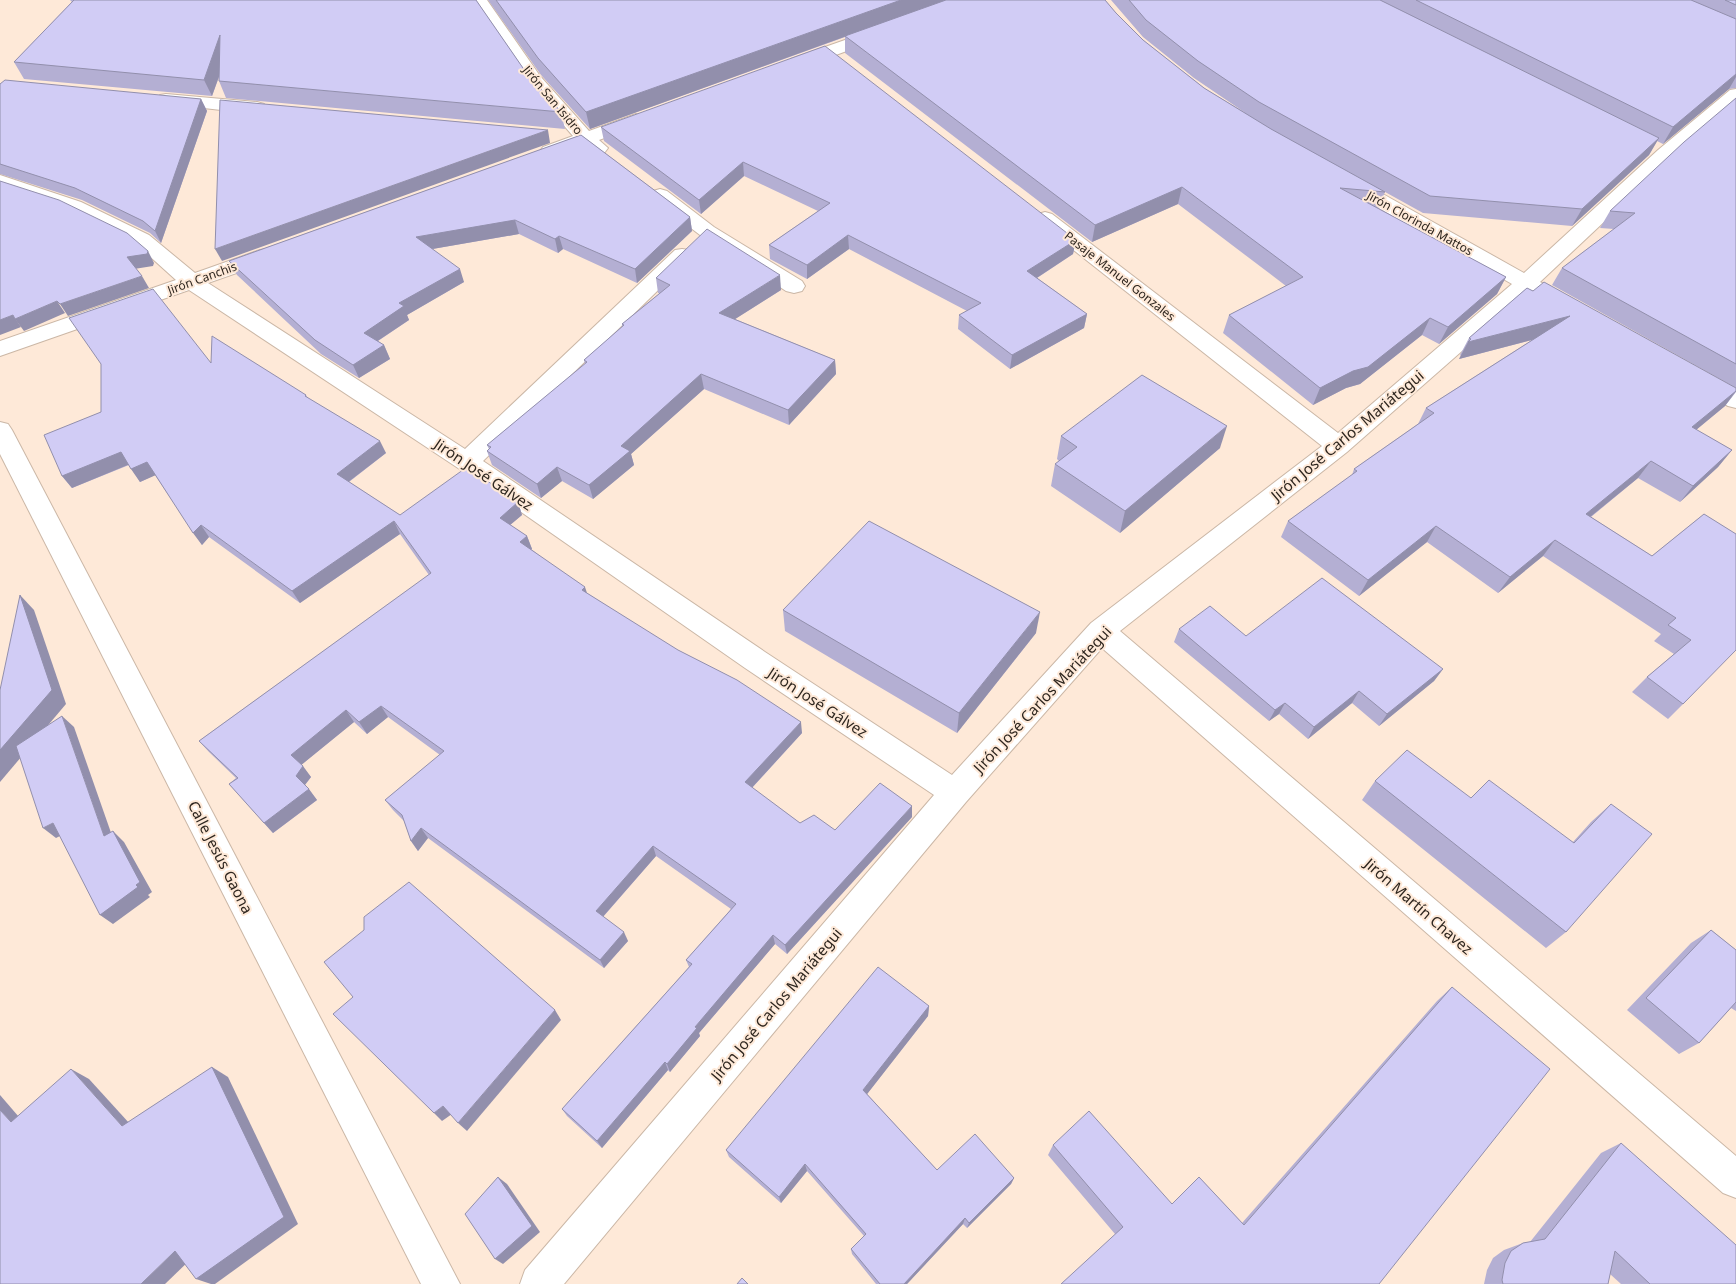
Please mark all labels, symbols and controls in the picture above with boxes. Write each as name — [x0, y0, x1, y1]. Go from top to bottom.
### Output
street label: Jirón San Isidro — [519, 61, 587, 138]
street label: Jirón Clorinda Mattos — [1363, 186, 1476, 259]
street label: Pasaje Manuel Gonzales — [1061, 227, 1179, 325]
street label: Jirón Canchis — [164, 258, 239, 299]
street label: Jirón José Carlos Mariátegui — [1265, 365, 1428, 506]
street label: Jirón José Gálvez — [429, 432, 537, 514]
street label: Jirón José Carlos Mariátegui — [967, 621, 1115, 778]
street label: Jirón José Gálvez — [763, 661, 872, 742]
street label: Calle Jesús Gaona — [184, 797, 258, 917]
street label: Jirón Martín Chavez — [1359, 852, 1477, 958]
street label: Jirón José Carlos Mariátegui — [705, 923, 846, 1086]

